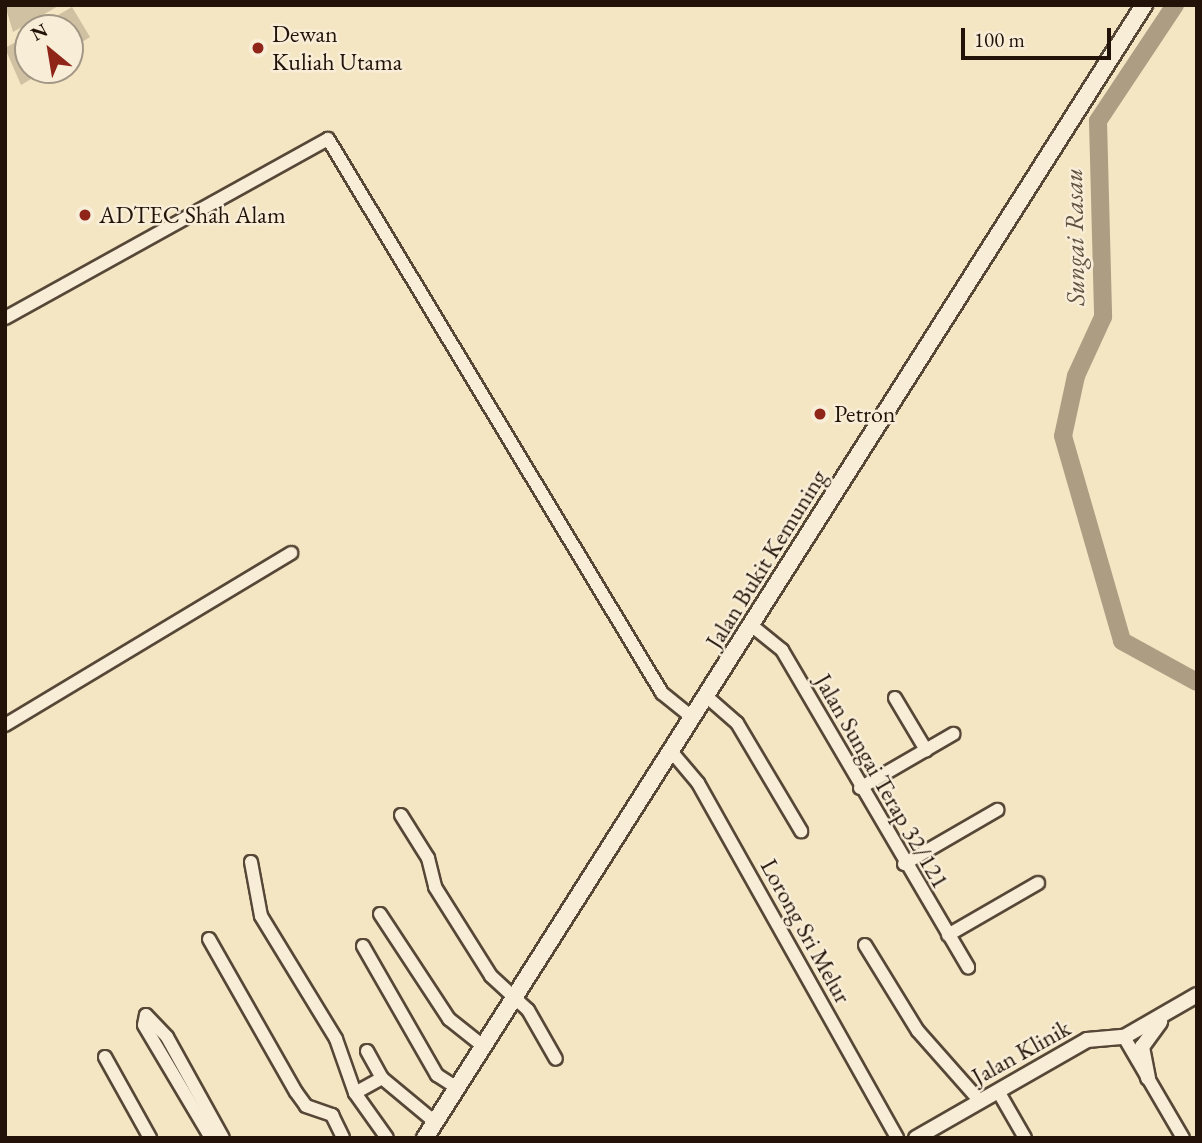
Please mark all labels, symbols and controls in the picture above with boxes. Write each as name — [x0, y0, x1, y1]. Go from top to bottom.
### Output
north arrow — [14, 14, 84, 84]
scale bar — [964, 14, 1114, 58]
text: N — [26, 17, 52, 47]
place label: Dewan Kuliah Utama — [272, 20, 402, 76]
text: 100 m — [974, 26, 1025, 53]
marker: Dewan Kuliah Utama — [250, 40, 266, 56]
water label: Sungai Rasau — [1058, 168, 1092, 306]
place label: ADTEC Shah Alam — [99, 201, 286, 229]
marker: ADTEC Shah Alam — [77, 207, 93, 223]
place label: Petron — [834, 400, 896, 428]
marker: Petron — [812, 406, 828, 422]
street label: Jalan Bukit Kemuning — [699, 464, 833, 654]
street label: Jalan Sungai Terap 32/121 — [809, 669, 955, 893]
street label: Lorong Sri Melur — [755, 854, 857, 1008]
street label: Jalan Klinik — [967, 1013, 1075, 1091]

